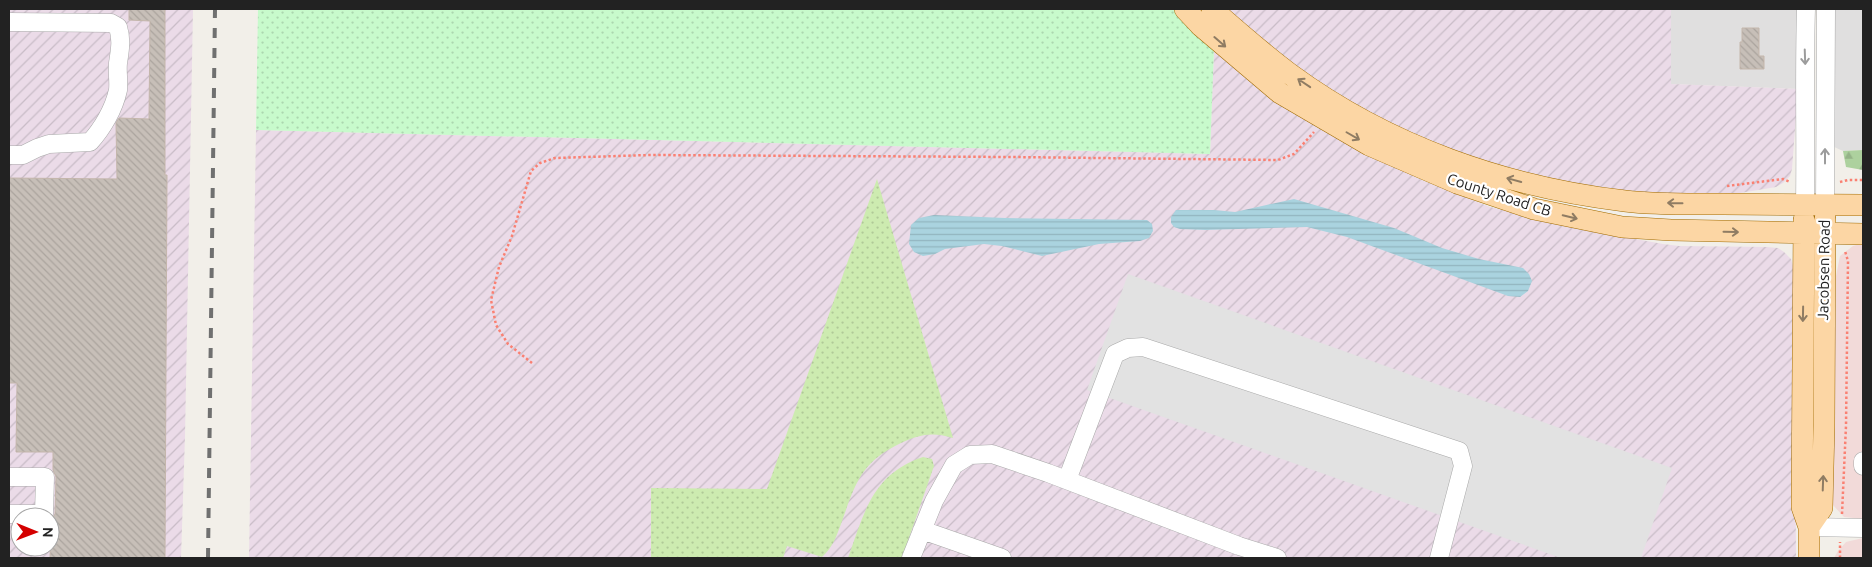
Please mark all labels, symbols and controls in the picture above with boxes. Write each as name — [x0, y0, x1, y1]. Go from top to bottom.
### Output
one-way arrow — [1214, 37, 1227, 48]
one-way arrow — [1800, 49, 1810, 65]
one-way arrow — [1297, 78, 1311, 88]
one-way arrow — [1345, 131, 1359, 141]
one-way arrow — [1820, 148, 1830, 164]
street label: County Road CB — [1445, 170, 1553, 219]
one-way arrow — [1507, 174, 1523, 184]
one-way arrow — [1667, 199, 1683, 208]
one-way arrow — [1561, 213, 1577, 222]
street label: Jacobsen Road — [1814, 219, 1833, 321]
one-way arrow — [1722, 227, 1739, 237]
one-way arrow — [1798, 306, 1808, 322]
one-way arrow — [1818, 475, 1828, 491]
north arrow — [10, 507, 60, 557]
text: N — [40, 527, 56, 538]

